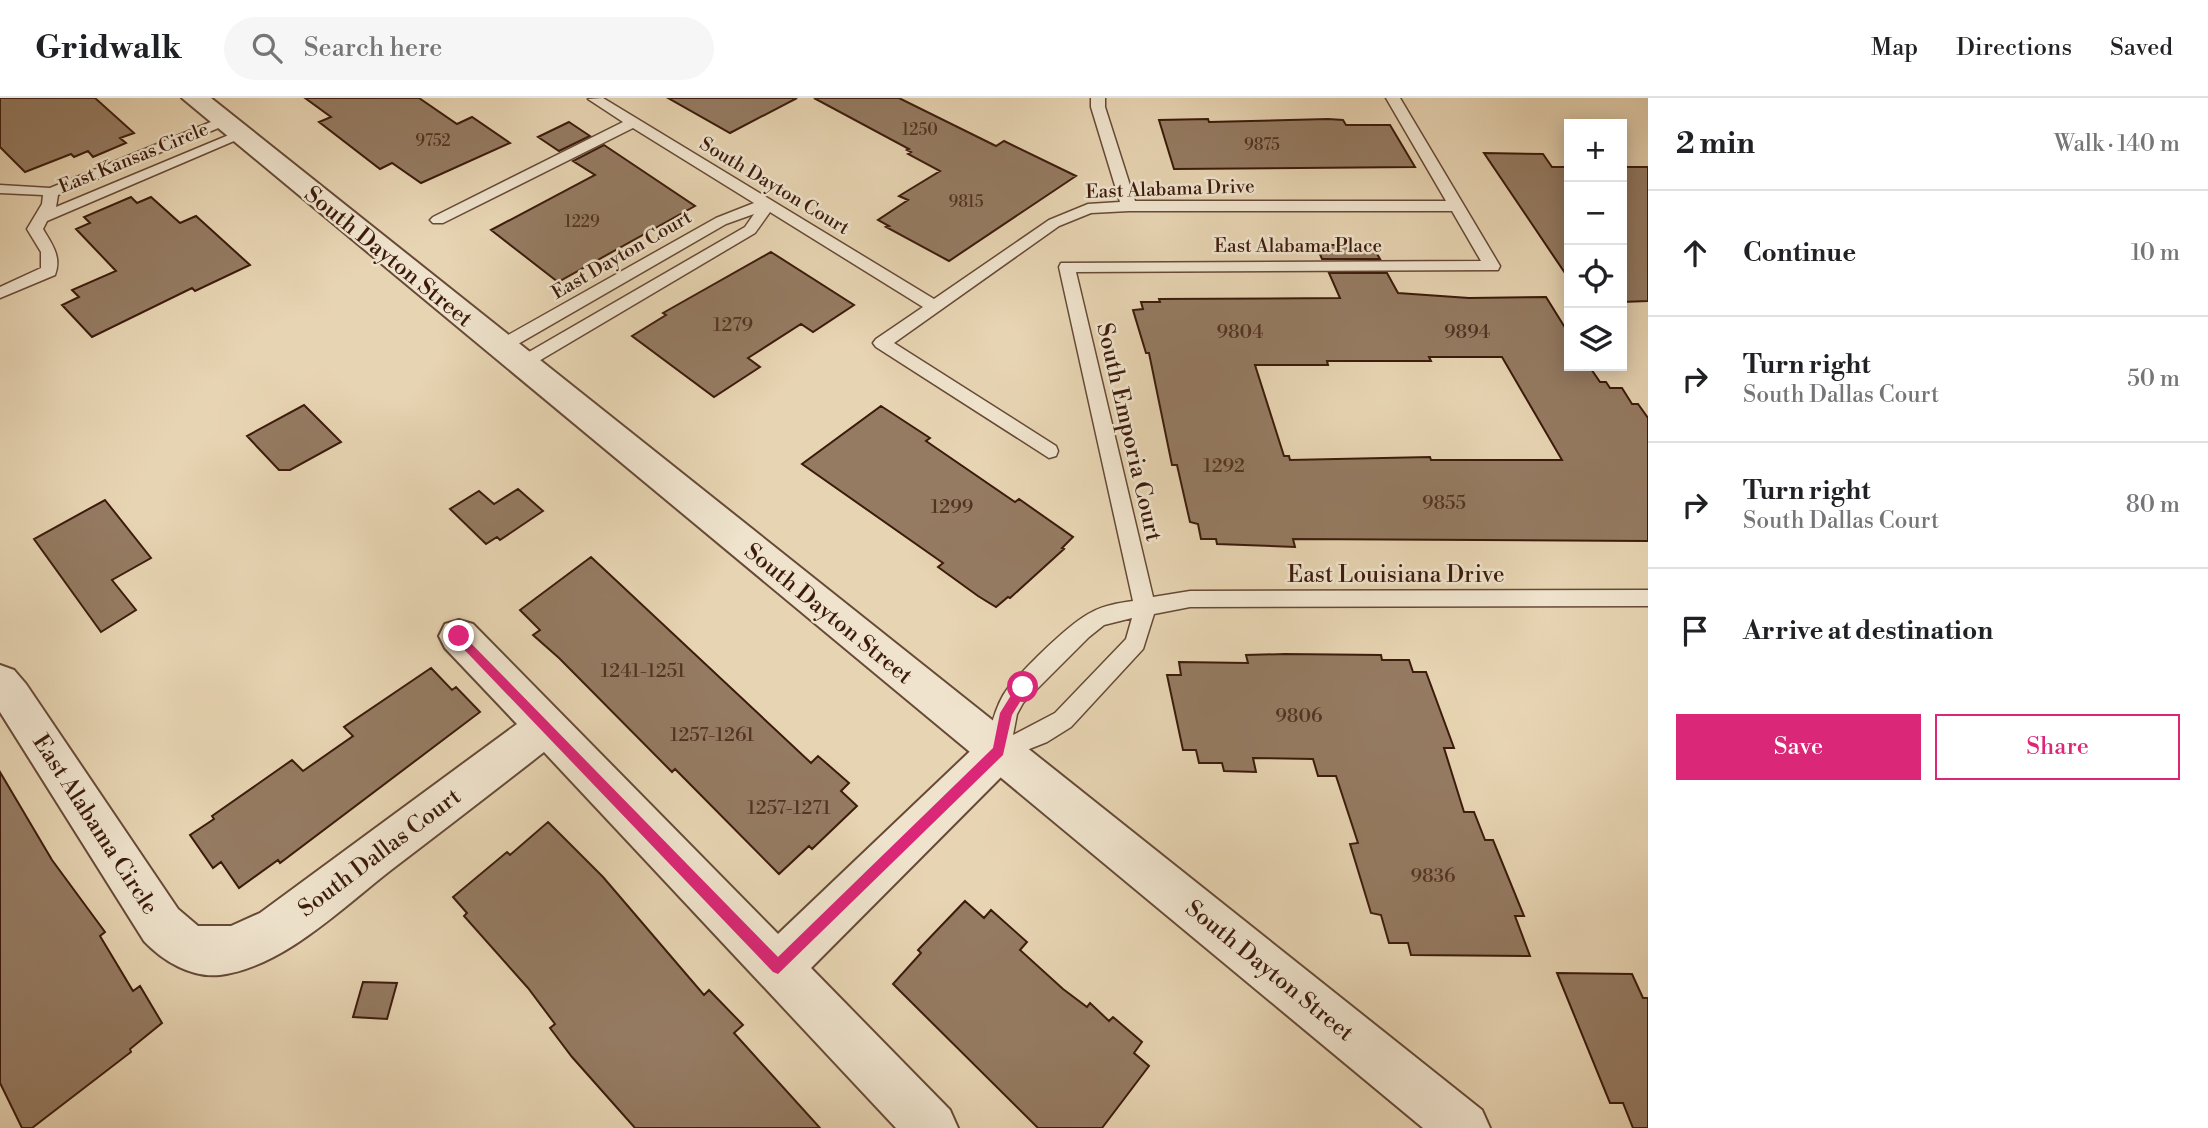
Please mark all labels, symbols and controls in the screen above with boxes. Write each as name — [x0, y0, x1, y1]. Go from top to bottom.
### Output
search box — [224, 17, 714, 80]
text: Gridwalk — [35, 28, 182, 69]
icon: search — [248, 29, 286, 67]
text: Search here — [304, 32, 442, 64]
text: Map — [1871, 33, 1918, 63]
text: Directions — [1956, 33, 2072, 63]
text: Saved — [2110, 33, 2173, 63]
street label: East Kansas Circle — [55, 117, 212, 199]
map controls — [1564, 119, 1627, 371]
button: + — [1564, 119, 1627, 182]
house number: 1250 — [902, 120, 938, 140]
text: 2 min — [1676, 125, 1755, 163]
text: Walk · 140 m — [2054, 130, 2180, 158]
house number: 9752 — [415, 131, 451, 151]
street label: South Dayton Court — [695, 132, 854, 240]
house number: 9875 — [1244, 135, 1280, 155]
street label: East Alabama Drive — [1085, 174, 1255, 204]
street label: South Dayton Street — [299, 180, 478, 333]
button: − — [1564, 182, 1627, 245]
house number: 9815 — [949, 192, 984, 212]
street label: East Dayton Court — [547, 205, 696, 305]
house number: 1229 — [564, 212, 600, 232]
street label: East Alabama Place — [1214, 234, 1382, 258]
icon: ahead — [1676, 234, 1714, 272]
text: Continue — [1743, 237, 1856, 269]
text: 10 m — [2131, 239, 2180, 267]
button: locate — [1564, 245, 1627, 308]
button: layers — [1564, 308, 1627, 371]
house number: 1279 — [713, 313, 753, 337]
street label: South Emporia Court — [1090, 320, 1168, 544]
house number: 9804 — [1216, 320, 1264, 344]
house number: 9894 — [1444, 320, 1490, 344]
text: Turn right — [1743, 349, 1871, 381]
icon: right — [1676, 360, 1714, 398]
text: 50 m — [2127, 365, 2180, 393]
text: South Dallas Court — [1743, 381, 1939, 409]
house number: 1292 — [1203, 454, 1245, 478]
text: Turn right — [1743, 475, 1871, 507]
icon: right — [1676, 486, 1714, 524]
house number: 9855 — [1422, 491, 1466, 515]
text: 80 m — [2126, 491, 2180, 519]
house number: 1299 — [931, 495, 973, 519]
text: South Dallas Court — [1743, 507, 1939, 535]
street label: South Dayton Street — [739, 537, 918, 690]
street label: East Louisiana Drive — [1287, 561, 1505, 589]
icon: arrive — [1676, 612, 1714, 650]
text: Arrive at destination — [1743, 615, 1993, 647]
route end — [443, 620, 474, 651]
house number: 1241-1251 — [601, 659, 685, 683]
route start — [1007, 671, 1038, 702]
house number: 9806 — [1275, 704, 1323, 728]
button: Save — [1676, 714, 1921, 780]
button: Share — [1935, 714, 2180, 780]
house number: 1257-1261 — [670, 723, 754, 747]
street label: East Alabama Circle — [26, 729, 164, 920]
street label: South Dallas Court — [293, 783, 466, 923]
house number: 1257-1271 — [747, 796, 831, 820]
house number: 9836 — [1410, 864, 1456, 888]
street label: South Dayton Street — [1180, 894, 1359, 1047]

